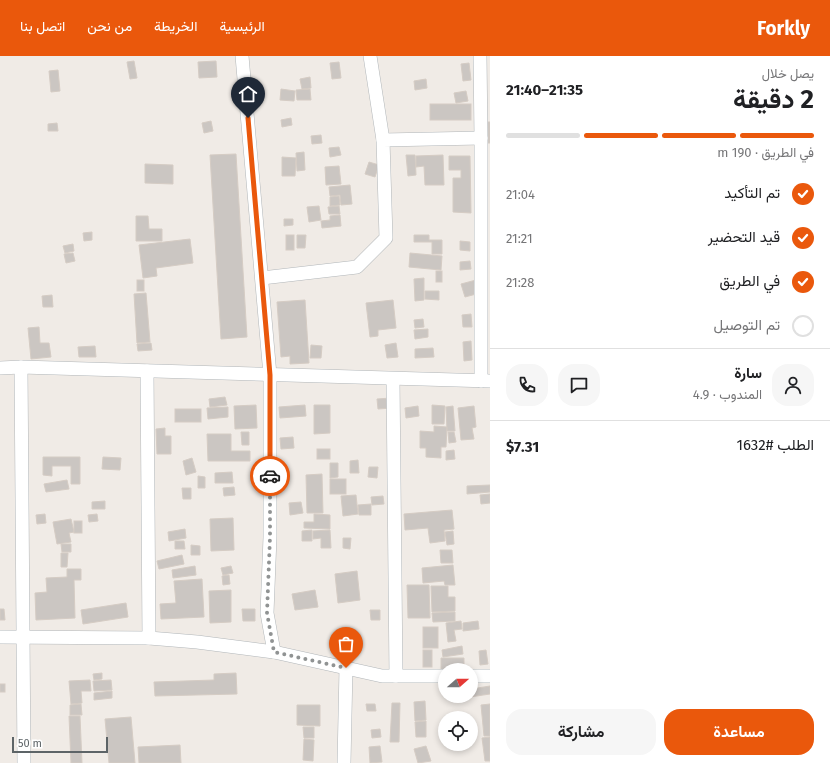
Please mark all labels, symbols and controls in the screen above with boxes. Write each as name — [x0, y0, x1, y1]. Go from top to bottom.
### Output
text: Forkly — [757, 17, 810, 40]
text: اتصل بنا — [20, 18, 65, 35]
text: من نحن — [87, 18, 132, 35]
text: الخريطة — [154, 18, 197, 35]
text: الرئيسية — [219, 18, 265, 35]
text: يصل خلال — [762, 66, 814, 81]
pin — [231, 77, 265, 118]
text: 21:35–21:40 — [506, 81, 583, 99]
icon: home — [237, 83, 259, 105]
text: 2 دقيقة — [733, 84, 814, 115]
text: في الطريق · 190 m — [717, 145, 814, 160]
icon: check — [792, 183, 814, 205]
text: تم التأكيد — [724, 184, 780, 202]
text: 21:04 — [506, 187, 535, 202]
icon: check — [792, 227, 814, 249]
text: قيد التحضير — [708, 228, 780, 246]
text: 21:21 — [506, 231, 533, 246]
icon: check — [792, 271, 814, 293]
text: في الطريق — [719, 272, 780, 290]
text: 21:28 — [506, 275, 534, 290]
text: تم التوصيل — [714, 316, 780, 334]
button: phone — [506, 364, 548, 406]
button: chat — [558, 364, 600, 406]
text: سارة — [734, 364, 762, 382]
button: person — [772, 364, 814, 406]
text: المندوب · 4.9 — [693, 387, 762, 402]
text: الطلب #1632 — [737, 436, 814, 454]
text: $7.31 — [506, 438, 539, 456]
courier — [250, 456, 290, 496]
icon: car — [259, 465, 281, 487]
pin — [329, 627, 363, 668]
icon: bag — [335, 633, 357, 655]
north arrow — [438, 663, 478, 703]
map controls — [438, 663, 478, 751]
button: مشاركة — [506, 709, 656, 755]
button: مساعدة — [664, 709, 814, 755]
button: locate — [438, 711, 478, 751]
scale bar — [12, 735, 108, 754]
text: 50 m — [18, 737, 42, 750]

